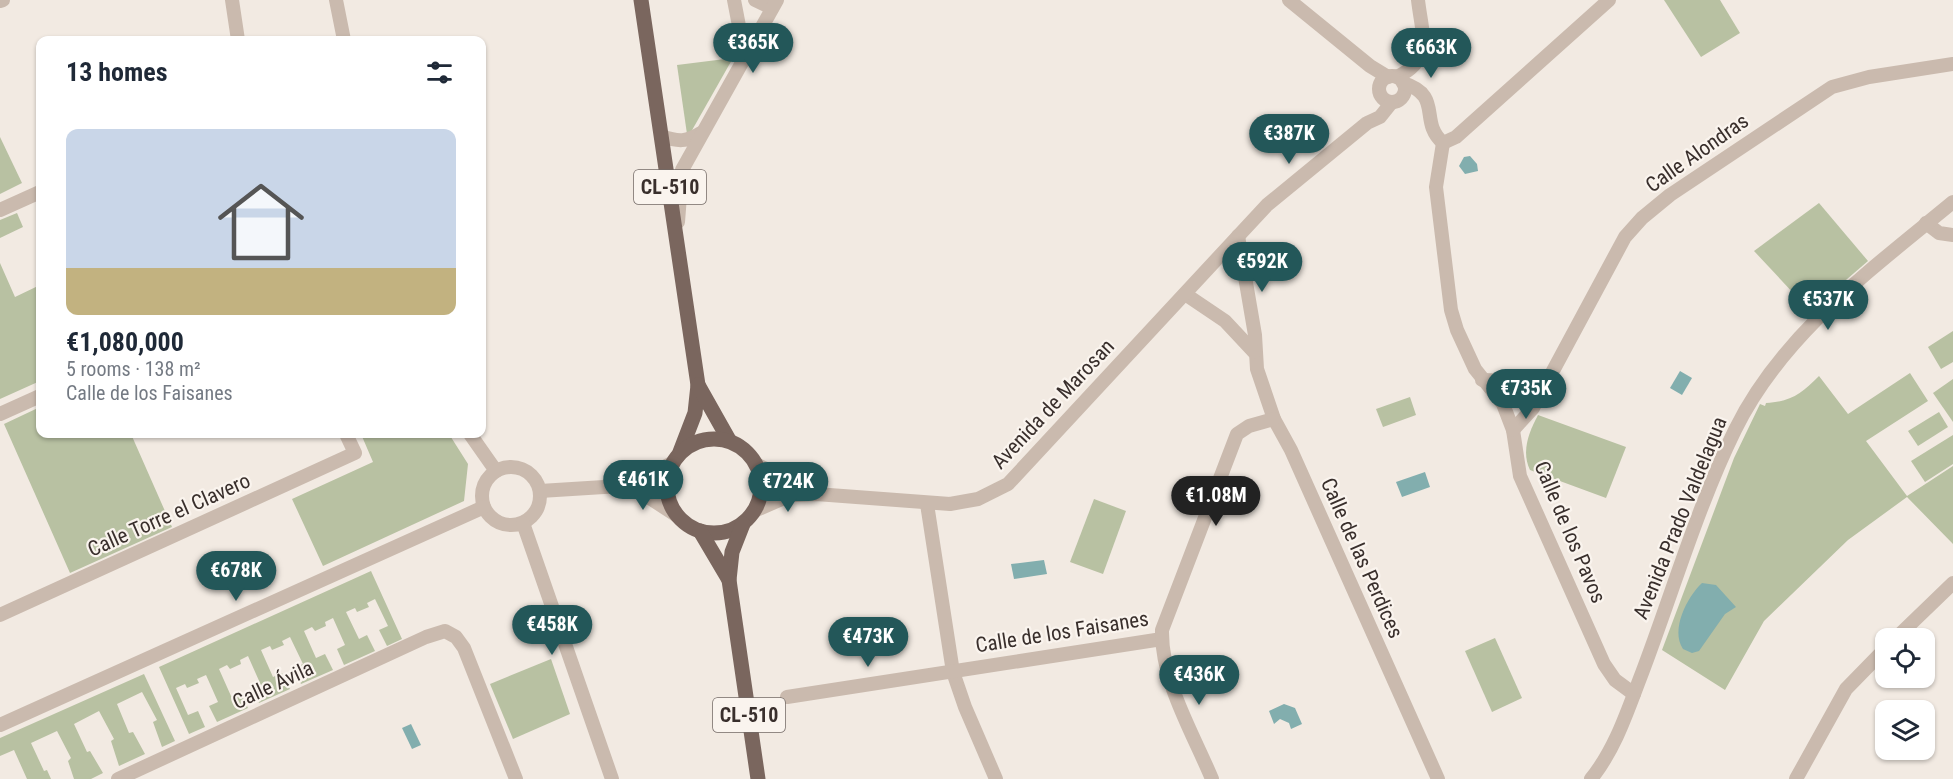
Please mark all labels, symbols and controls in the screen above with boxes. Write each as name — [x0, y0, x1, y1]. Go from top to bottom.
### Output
pin: €365K — [711, 23, 795, 74]
pin: €663K — [1389, 28, 1473, 79]
text: €365K — [727, 30, 779, 54]
text: €663K — [1405, 35, 1457, 59]
icon: filters — [423, 56, 456, 89]
text: 13 homes — [66, 57, 168, 87]
street label: Calle Alondras — [1641, 109, 1753, 197]
pin: €387K — [1247, 114, 1331, 165]
text: €387K — [1263, 121, 1315, 145]
icon: home — [207, 168, 315, 276]
road number: CL-510 — [634, 170, 706, 204]
pin: €592K — [1220, 242, 1304, 293]
text: €592K — [1236, 249, 1288, 273]
pin: €537K — [1786, 280, 1870, 331]
text: €537K — [1802, 287, 1854, 311]
text: €1,080,000 — [66, 327, 184, 357]
street label: Avenida de Marosan — [987, 334, 1119, 474]
text: 5 rooms · 138 m² — [66, 357, 201, 381]
pin: €735K — [1484, 369, 1568, 420]
text: €735K — [1500, 376, 1552, 400]
text: Calle de los Faisanes — [66, 381, 233, 405]
street label: Avenida Prado Valdelagua — [1628, 413, 1732, 623]
street label: Calle de los Pavos — [1529, 458, 1611, 606]
pin: €461K — [601, 460, 685, 511]
pin: €724K — [746, 462, 830, 513]
text: €461K — [617, 467, 669, 491]
street label: Calle Torre el Clavero — [84, 468, 254, 562]
text: €724K — [762, 469, 814, 493]
street label: Calle de las Perdices — [1316, 474, 1408, 642]
pin: €1.08M — [1167, 476, 1265, 527]
text: €1.08M — [1185, 483, 1247, 507]
pin: €678K — [194, 551, 278, 602]
text: €678K — [210, 558, 262, 582]
pin: €458K — [510, 605, 594, 656]
street label: Calle de los Faisanes — [974, 606, 1150, 658]
text: €458K — [526, 612, 578, 636]
pin: €473K — [826, 617, 910, 668]
text: €473K — [842, 624, 894, 648]
map controls — [1875, 628, 1935, 760]
button: locate — [1875, 628, 1935, 688]
pin: €436K — [1157, 655, 1241, 706]
street label: Calle Ávila — [229, 656, 317, 714]
text: €436K — [1173, 662, 1225, 686]
road number: CL-510 — [713, 698, 785, 732]
button: layers — [1875, 700, 1935, 760]

